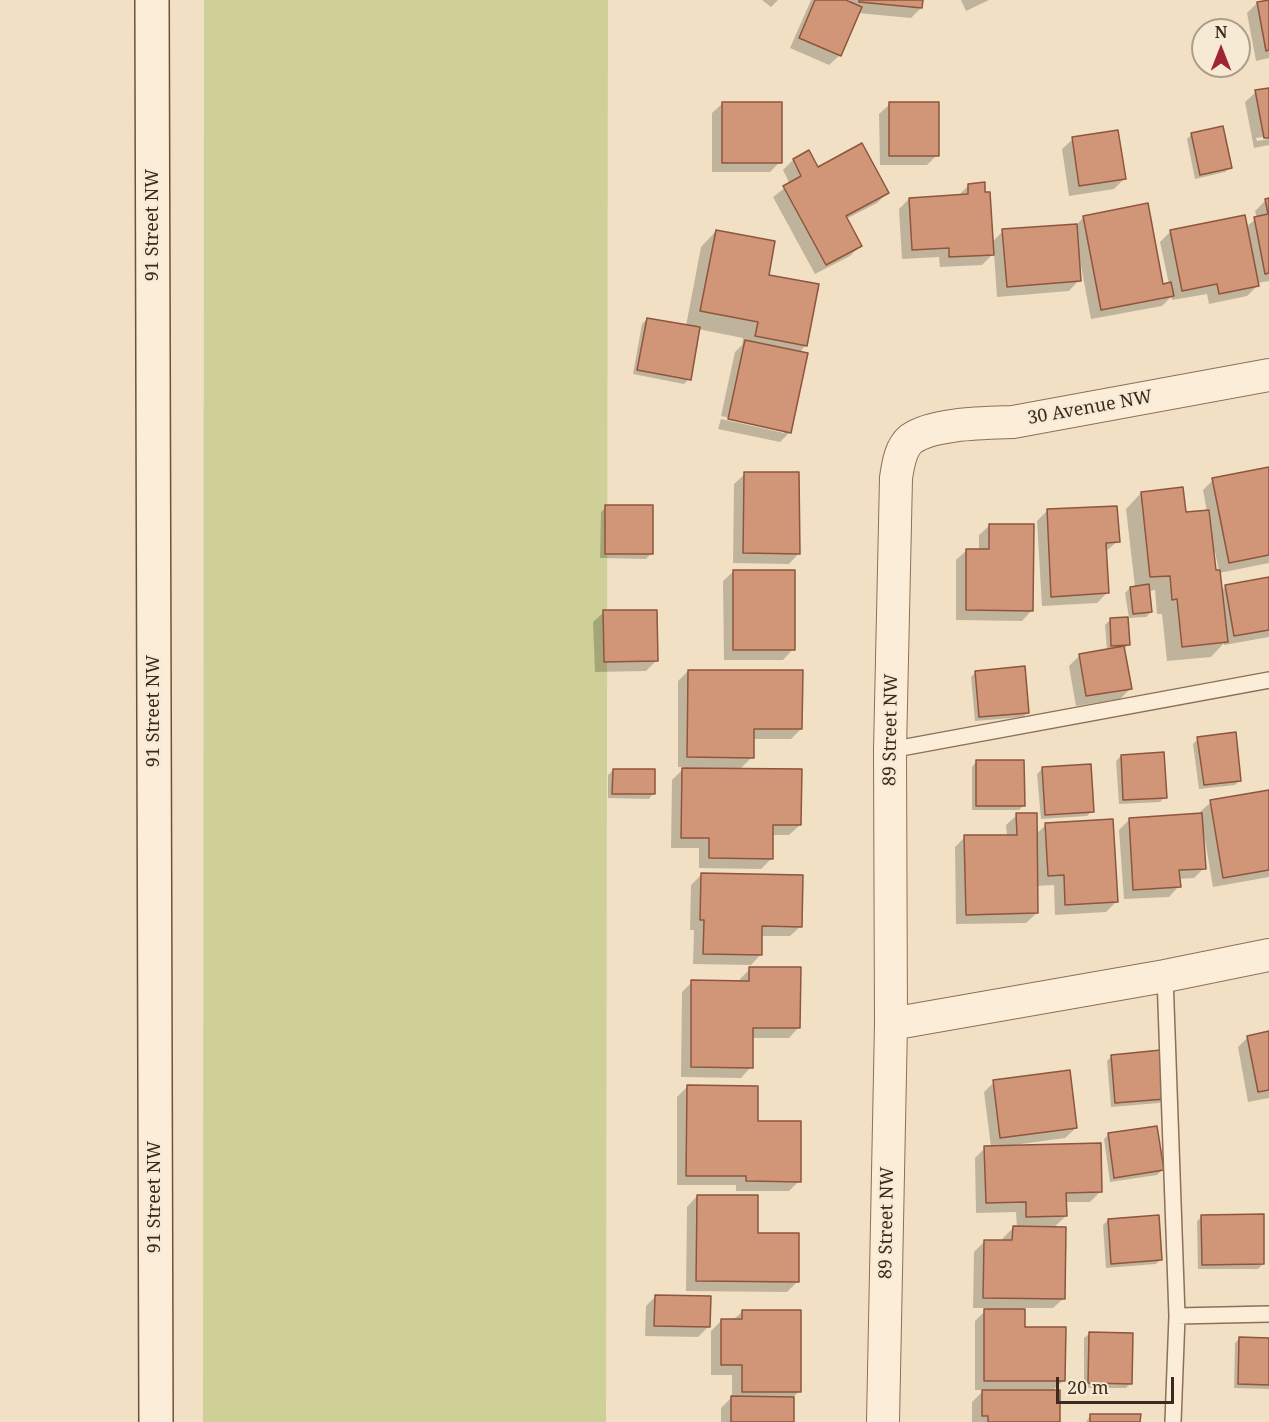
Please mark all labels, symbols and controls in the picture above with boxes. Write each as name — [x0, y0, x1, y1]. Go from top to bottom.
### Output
north arrow — [1191, 18, 1251, 78]
text: N — [1215, 21, 1227, 43]
street label: 91 Street NW — [142, 169, 164, 281]
street label: 30 Avenue NW — [1026, 386, 1154, 430]
street label: 91 Street NW — [143, 655, 165, 767]
street label: 89 Street NW — [879, 674, 903, 786]
street label: 91 Street NW — [144, 1141, 166, 1253]
street label: 89 Street NW — [875, 1167, 899, 1279]
scale bar — [1059, 1365, 1178, 1403]
text: 20 m — [1067, 1375, 1109, 1399]

